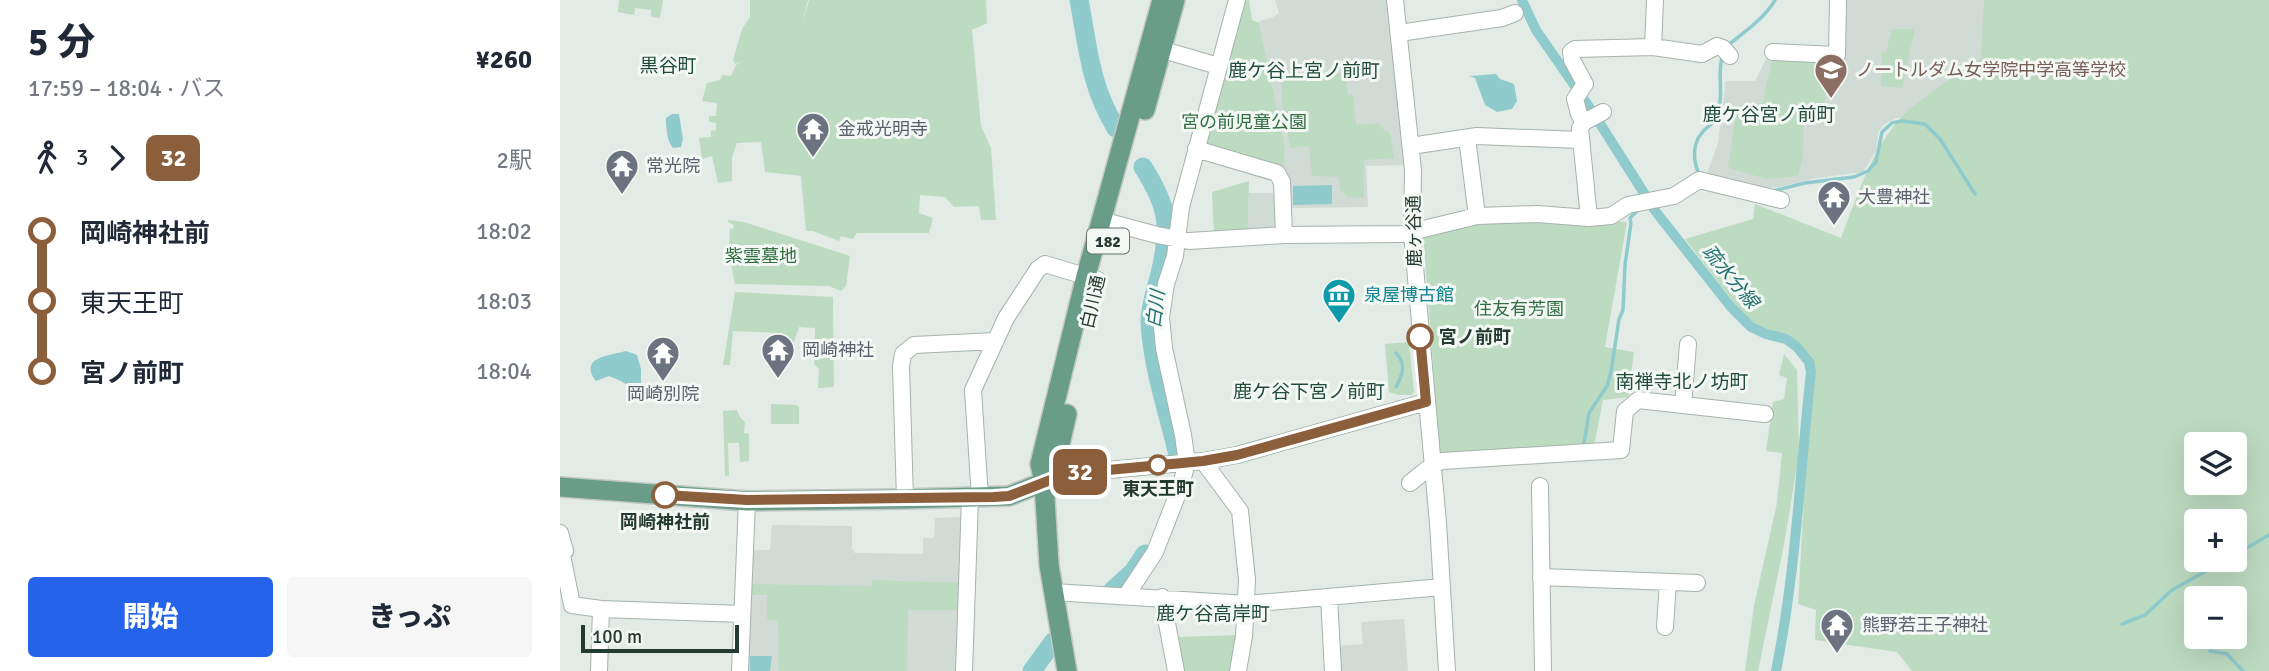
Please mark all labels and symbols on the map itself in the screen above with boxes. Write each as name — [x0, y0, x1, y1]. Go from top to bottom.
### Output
school or university icon: ノートルダム女学院中学高等学校 — [1812, 51, 1850, 100]
district label: 黒谷町 — [639, 54, 697, 78]
district label: 鹿ケ谷上宮ノ前町 — [1228, 59, 1380, 83]
place label: ノートルダム女学院中学高等学校 — [1856, 59, 2126, 81]
district label: 鹿ケ谷宮ノ前町 — [1702, 103, 1836, 127]
temple icon: 金戒光明寺 — [794, 110, 832, 159]
park label: 宮の前児童公園 — [1181, 111, 1307, 133]
place label: 金戒光明寺 — [838, 118, 928, 140]
temple icon: 常光院 — [603, 147, 641, 196]
place label: 常光院 — [646, 155, 700, 177]
temple icon: 大豊神社 — [1815, 178, 1853, 227]
place label: 大豊神社 — [1858, 186, 1930, 208]
street label: 鹿ヶ谷通 — [1402, 195, 1426, 267]
road number: 182 — [1087, 229, 1129, 254]
water label: 疏水分線 — [1697, 240, 1765, 315]
park label: 紫雲墓地 — [725, 245, 797, 267]
street label: 白川通 — [1076, 273, 1110, 331]
museum icon: 泉屋博古館 — [1320, 276, 1358, 325]
place label: 泉屋博古館 — [1364, 284, 1454, 306]
water label: 白川 — [1142, 287, 1170, 329]
park label: 住友有芳園 — [1474, 298, 1564, 320]
marker: 宮ノ前町 — [1407, 324, 1433, 350]
place label: 宮ノ前町 — [1439, 326, 1511, 348]
temple icon: 岡崎神社 — [759, 331, 797, 380]
temple icon: 岡崎別院 — [644, 334, 682, 383]
place label: 岡崎神社 — [802, 339, 874, 361]
district label: 南禅寺北ノ坊町 — [1615, 370, 1749, 394]
district label: 鹿ケ谷下宮ノ前町 — [1233, 380, 1385, 404]
place label: 岡崎別院 — [627, 383, 699, 405]
line badge: 32 — [1049, 449, 1112, 495]
marker: 東天王町 — [1148, 455, 1168, 475]
place label: 東天王町 — [1122, 478, 1194, 500]
marker: 岡崎神社前 — [652, 482, 678, 508]
place label: 岡崎神社前 — [620, 511, 710, 533]
district label: 鹿ケ谷高岸町 — [1156, 602, 1270, 626]
temple icon: 熊野若王子神社 — [1818, 606, 1856, 655]
place label: 熊野若王子神社 — [1862, 614, 1988, 636]
scale bar — [581, 622, 738, 654]

